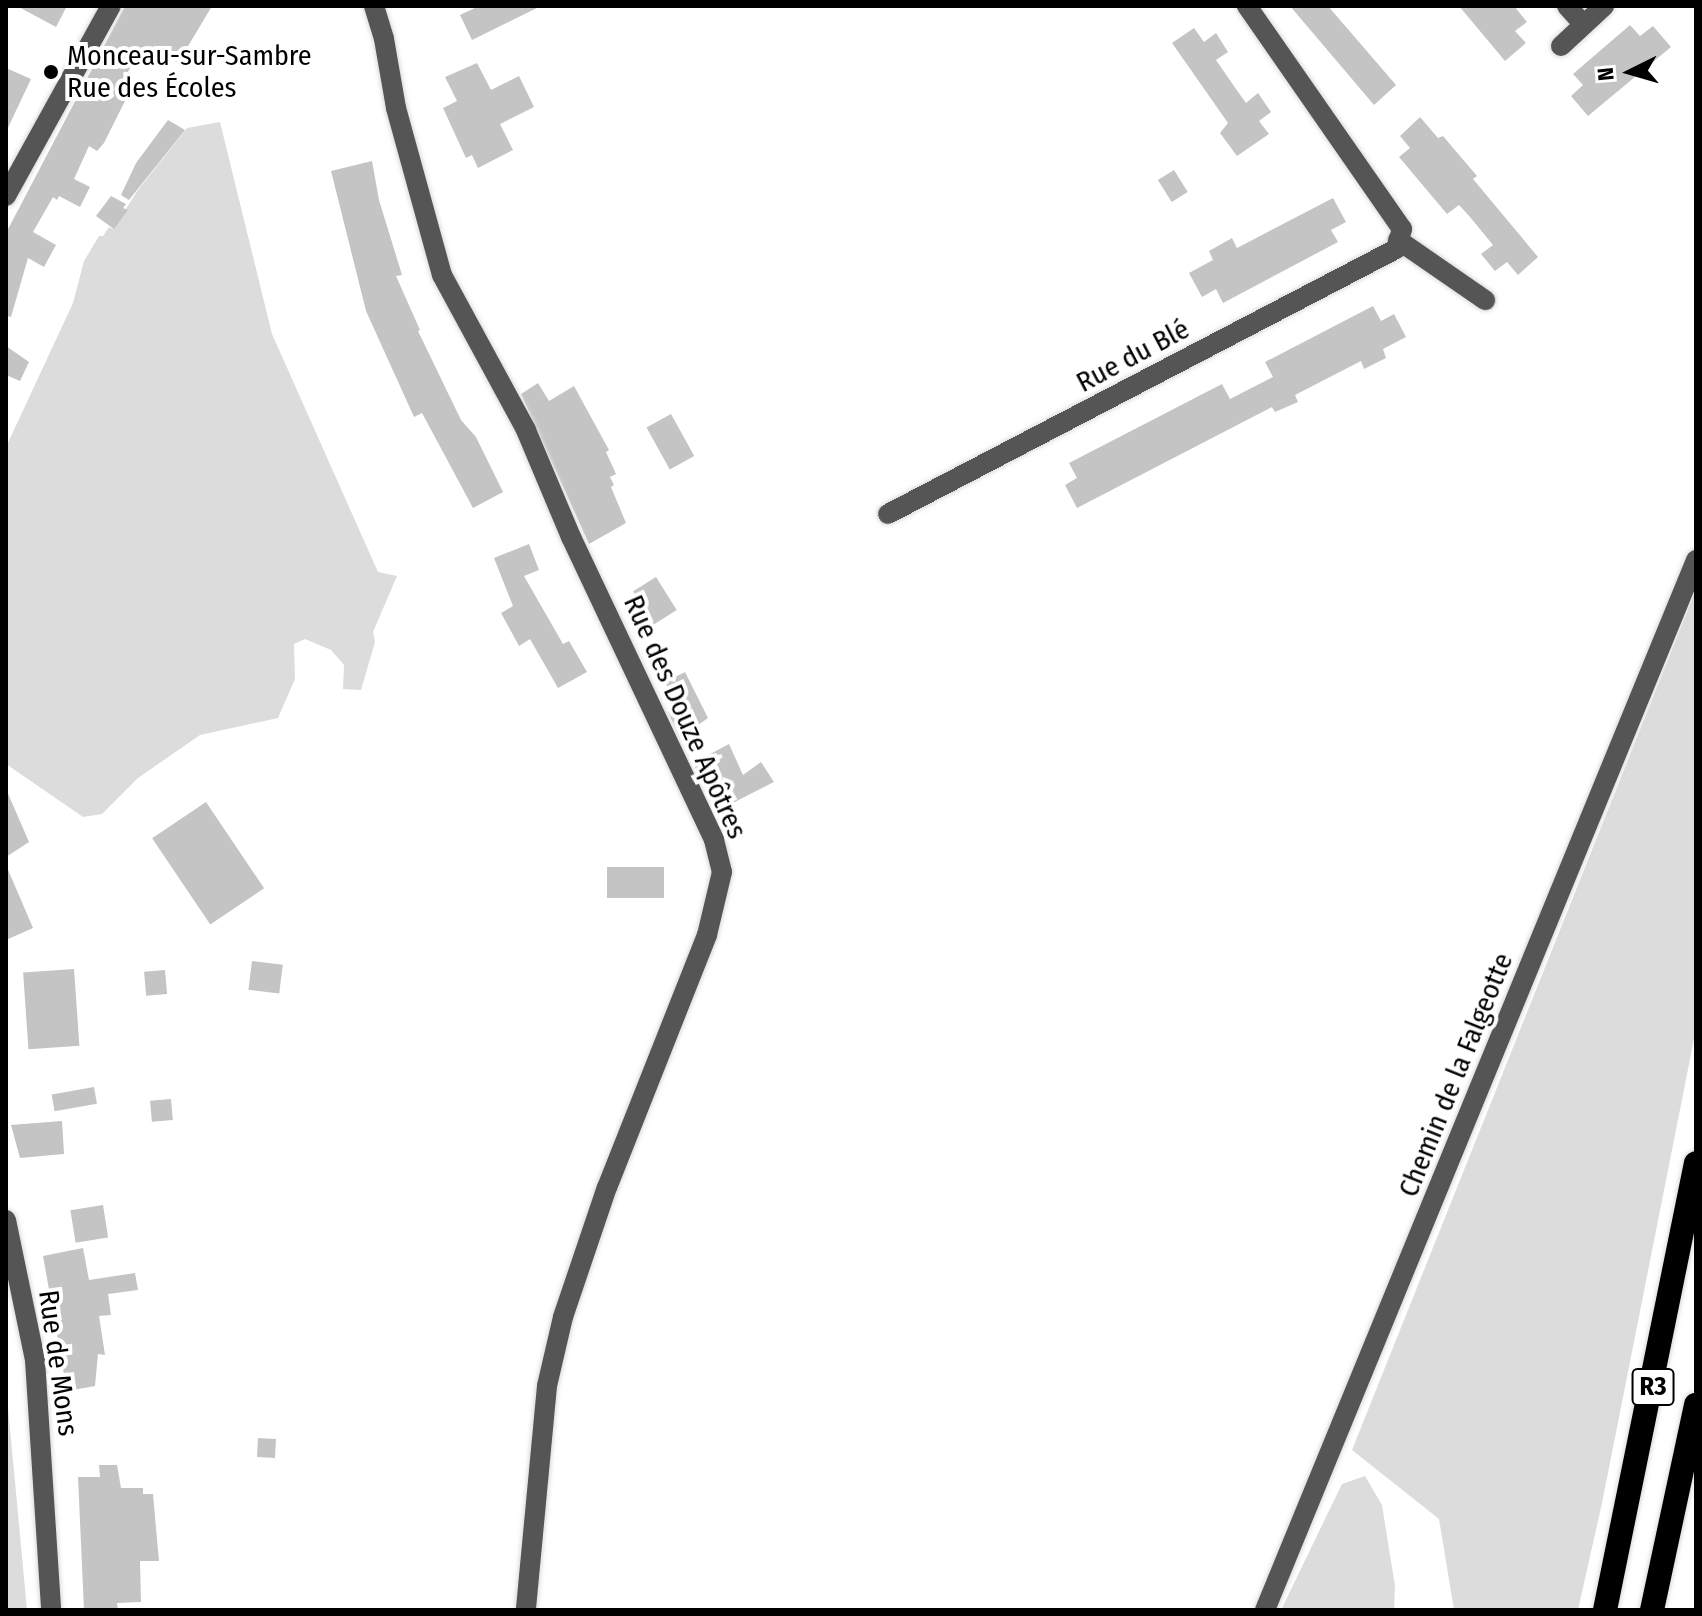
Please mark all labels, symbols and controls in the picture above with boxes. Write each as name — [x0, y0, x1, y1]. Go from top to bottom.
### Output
north arrow — [1590, 32, 1670, 112]
place label: Monceau-sur-Sambre Rue des Écoles — [67, 39, 312, 105]
marker: Monceau-sur-Sambre Rue des Écoles — [42, 63, 60, 81]
text: N — [1592, 66, 1620, 82]
street label: Rue du Blé — [1071, 312, 1195, 400]
street label: Rue des Douze Apôtres — [616, 590, 754, 844]
street label: Chemin de la Falgeotte — [1392, 948, 1520, 1202]
street label: Rue de Mons — [31, 1288, 85, 1438]
road number: R3 — [1631, 1365, 1675, 1409]

